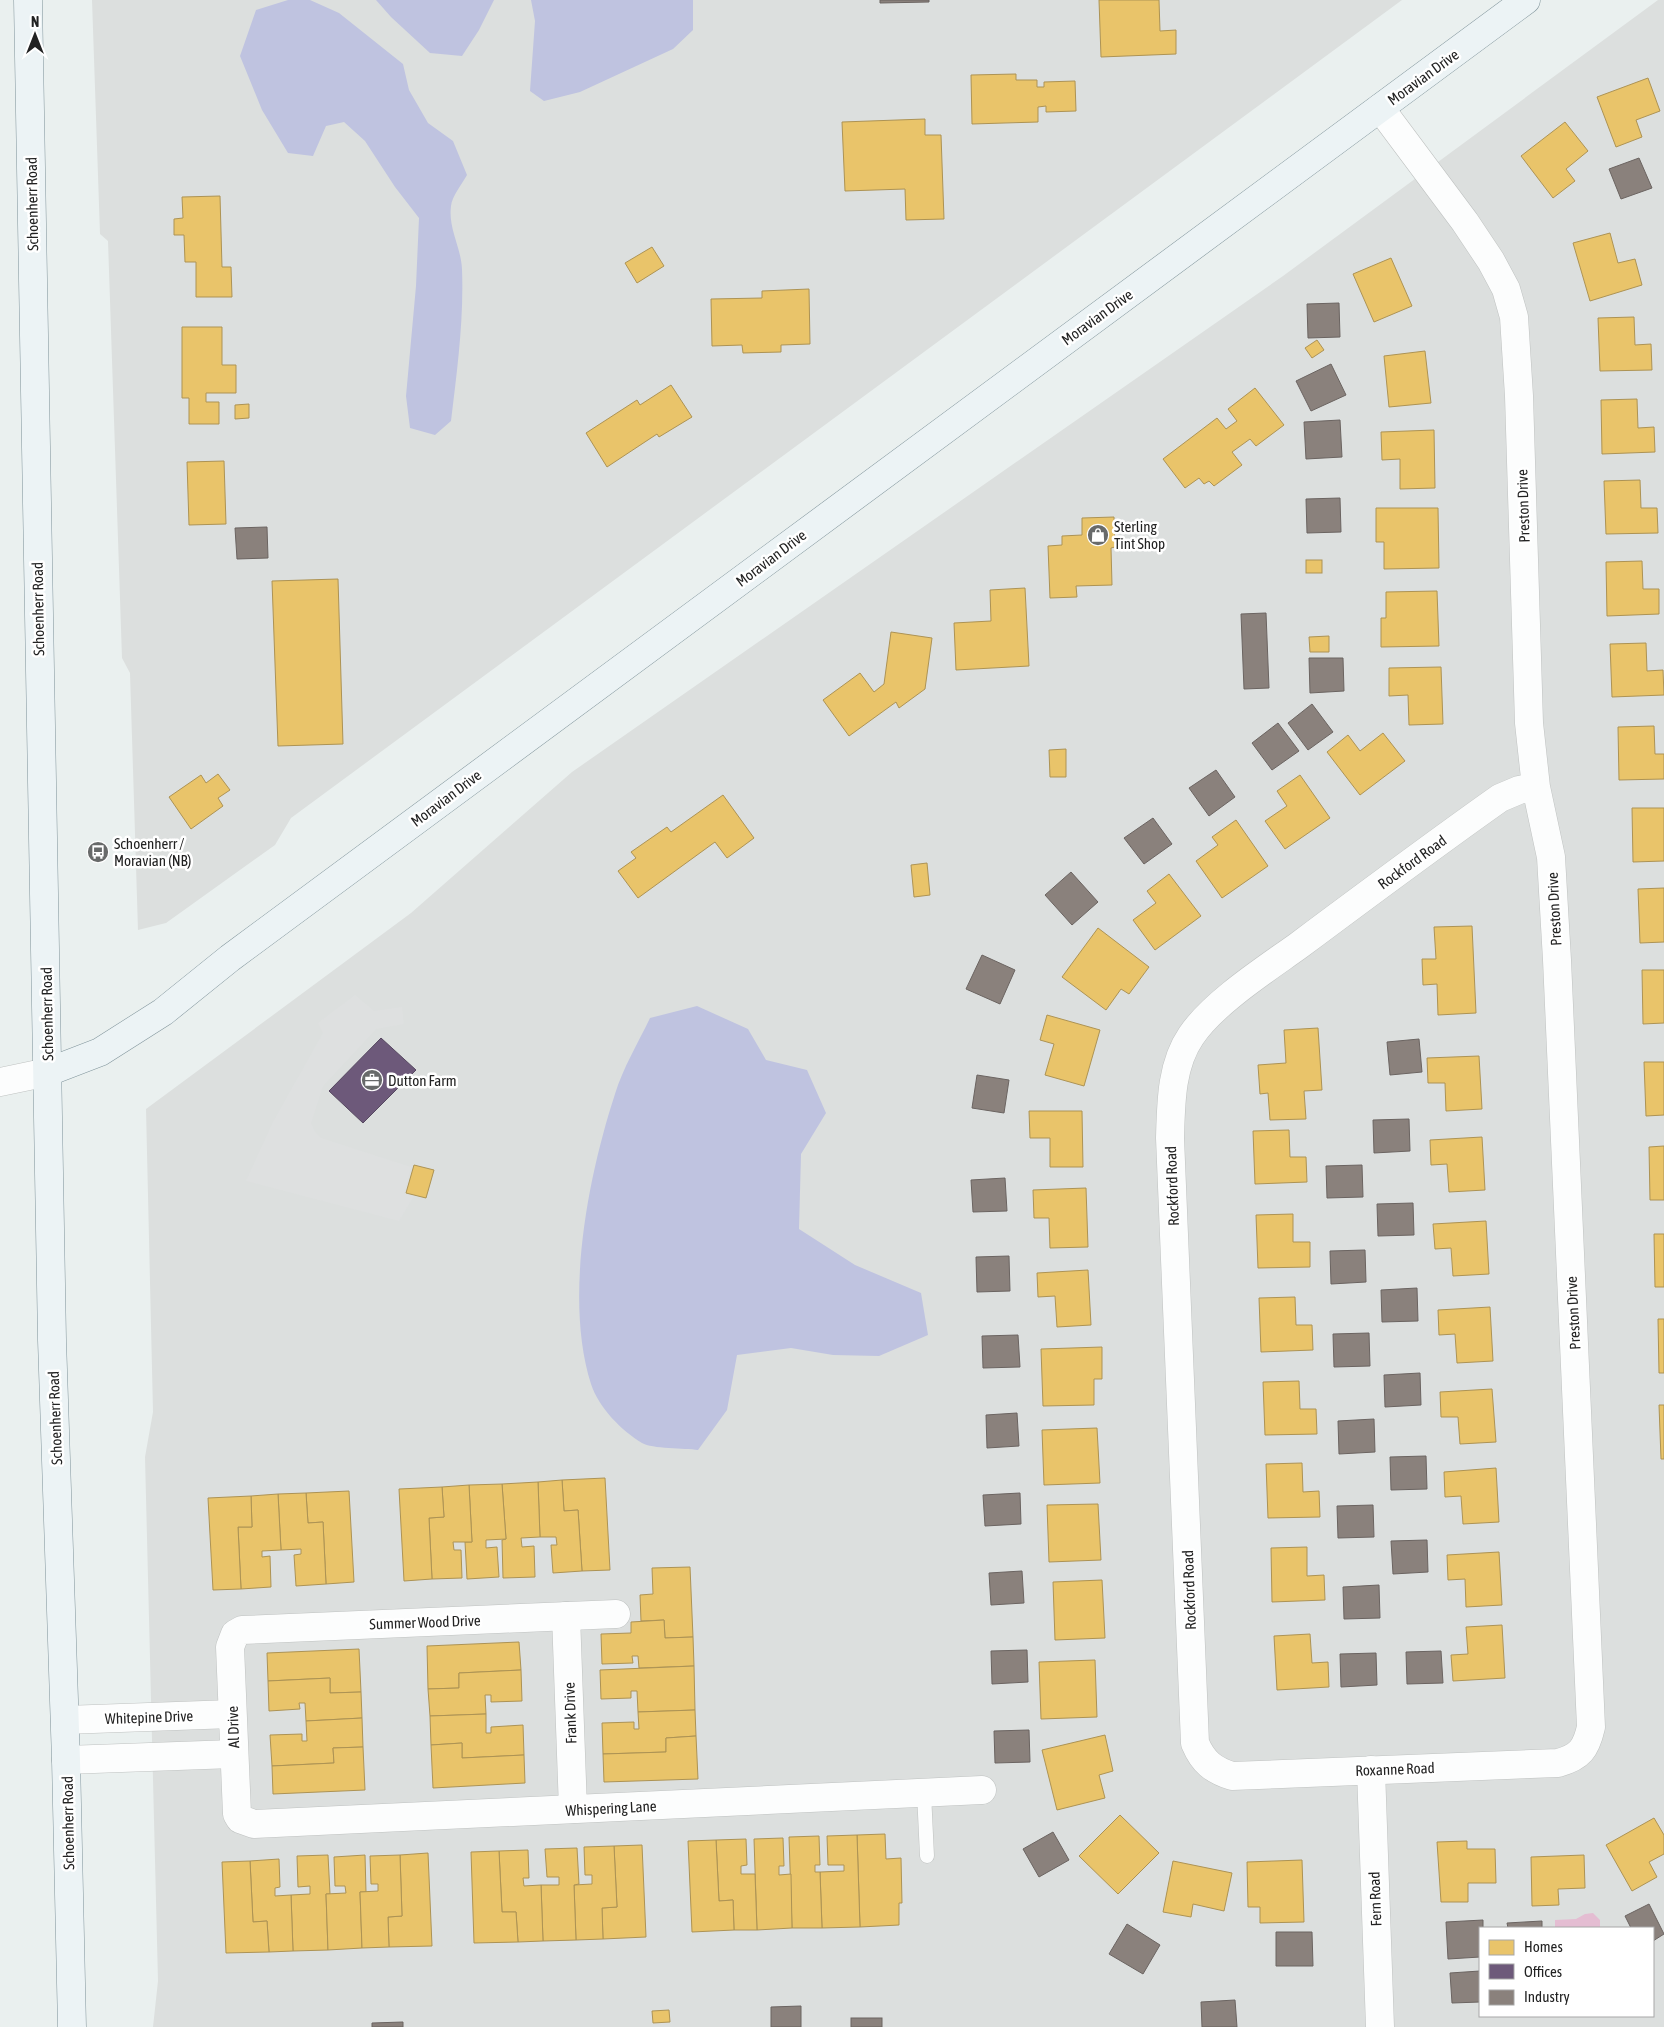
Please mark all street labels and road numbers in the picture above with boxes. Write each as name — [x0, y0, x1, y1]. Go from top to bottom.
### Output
street label: Moravian Drive — [1384, 46, 1462, 108]
street label: Schoenherr Road — [23, 157, 41, 251]
street label: Moravian Drive — [1058, 286, 1136, 348]
street label: Preston Drive — [1513, 469, 1533, 543]
street label: Moravian Drive — [733, 526, 810, 590]
street label: Schoenherr Road — [29, 562, 47, 656]
street label: Moravian Drive — [408, 766, 485, 830]
street label: Rockford Road — [1375, 832, 1449, 892]
street label: Preston Drive — [1544, 872, 1564, 946]
street label: Schoenherr Road — [38, 967, 56, 1061]
street label: Rockford Road — [1162, 1146, 1182, 1226]
street label: Preston Drive — [1563, 1276, 1583, 1350]
street label: Schoenherr Road — [45, 1371, 65, 1465]
street label: Rockford Road — [1179, 1550, 1199, 1630]
street label: Summer Wood Drive — [369, 1612, 481, 1632]
street label: Frank Drive — [560, 1682, 580, 1744]
street label: Al Drive — [224, 1705, 242, 1749]
street label: Whitepine Drive — [105, 1707, 194, 1727]
street label: Roxanne Road — [1355, 1759, 1435, 1779]
street label: Schoenherr Road — [59, 1776, 77, 1870]
street label: Whispering Lane — [565, 1797, 657, 1819]
street label: Fern Road — [1366, 1871, 1384, 1927]

